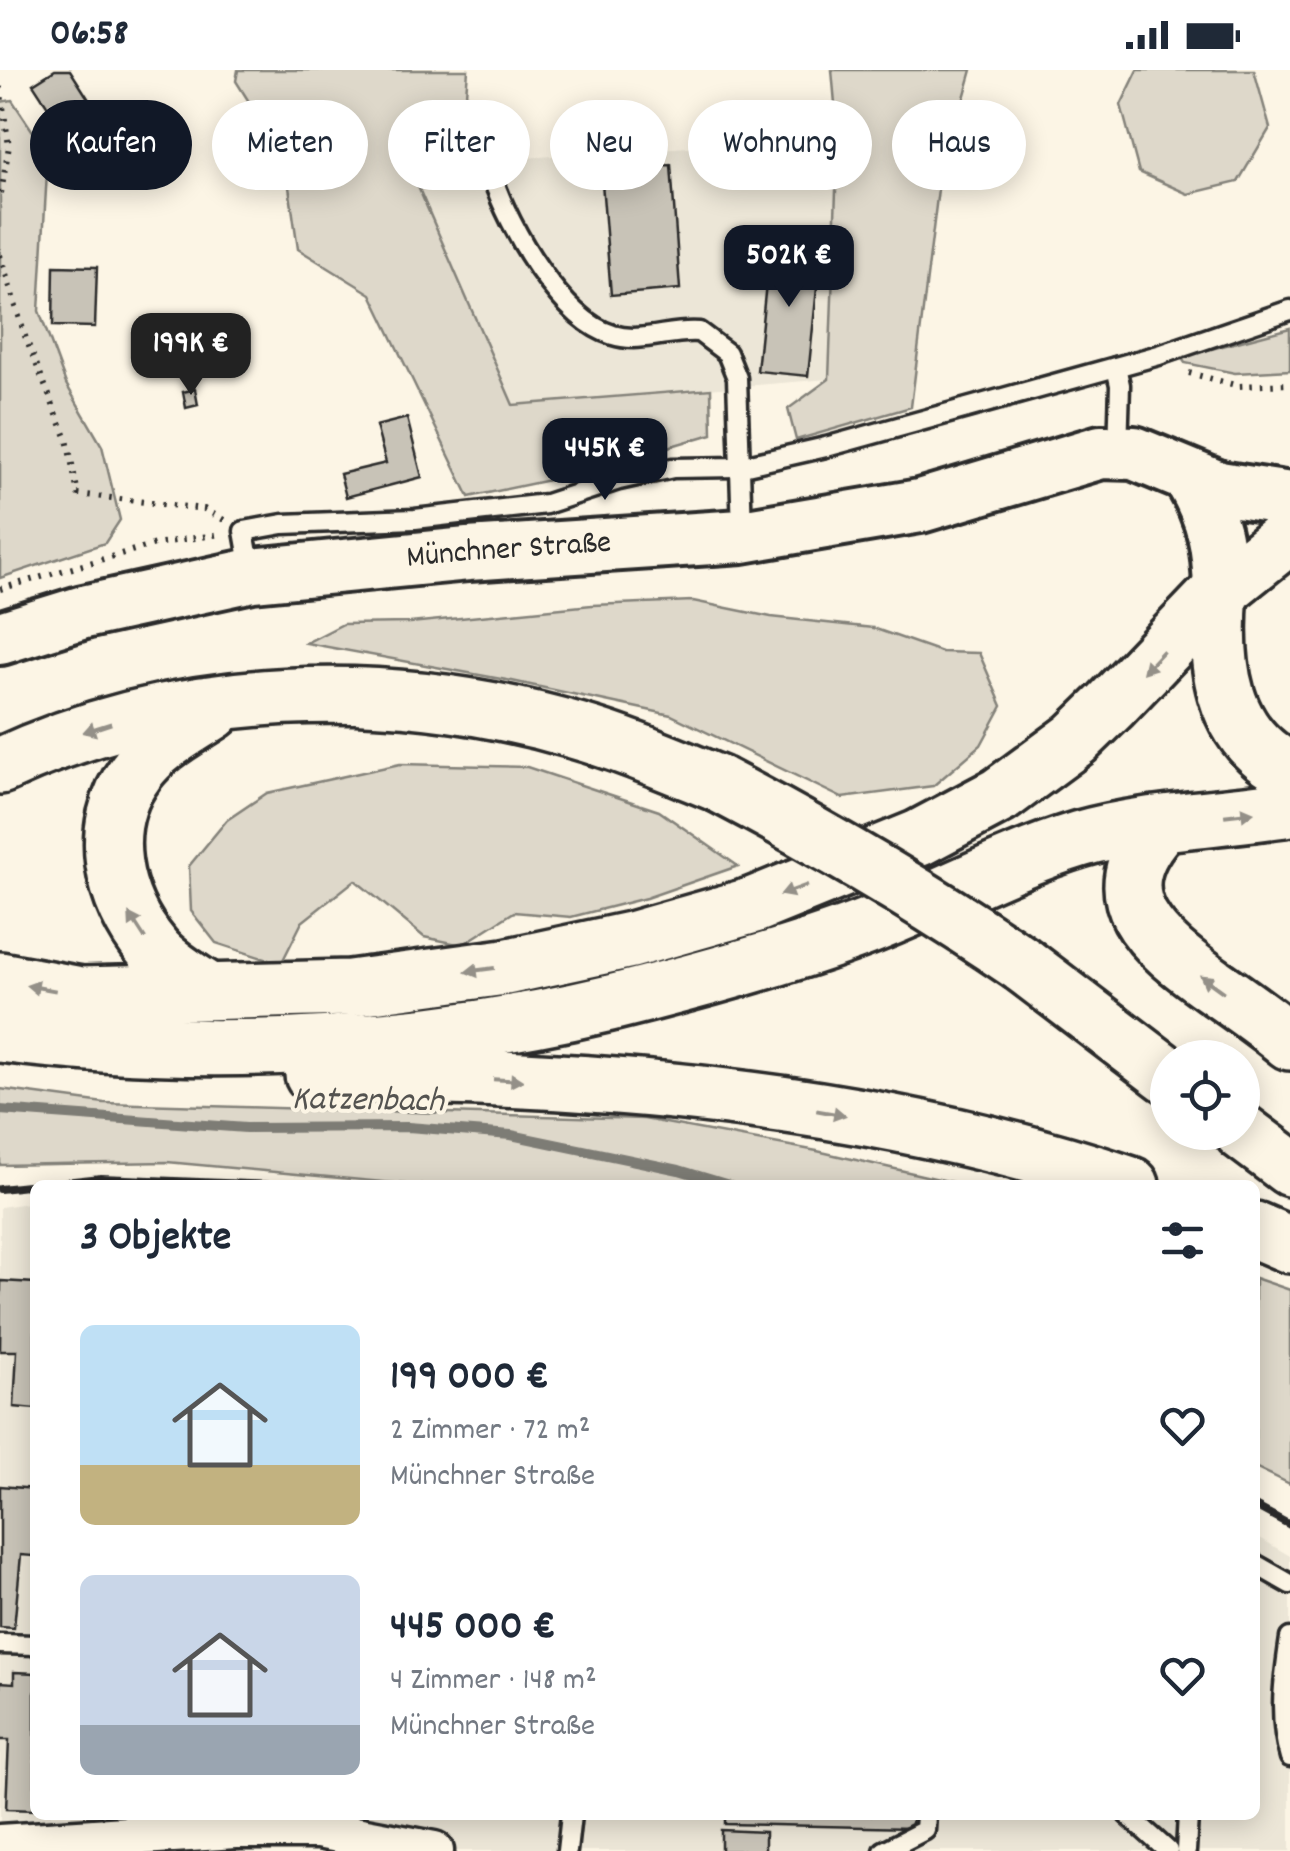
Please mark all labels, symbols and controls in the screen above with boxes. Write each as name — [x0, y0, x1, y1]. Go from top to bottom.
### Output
text: 06:58 — [50, 8, 128, 63]
chip: Kaufen — [30, 100, 192, 190]
chip: Mieten — [212, 100, 368, 190]
chip: Filter — [388, 100, 530, 190]
chip: Neu — [550, 100, 668, 190]
chip: Wohnung — [688, 100, 872, 190]
chip: Haus — [892, 100, 1026, 190]
pin: 502K € — [708, 225, 870, 310]
text: 502K € — [746, 234, 832, 280]
pin: 199K € — [110, 313, 272, 398]
text: 199K € — [153, 322, 229, 368]
pin: 445K € — [524, 418, 686, 503]
text: 445K € — [564, 427, 646, 473]
street label: Münchner Straße — [405, 522, 613, 583]
one-way arrow — [1142, 650, 1165, 674]
one-way arrow — [81, 722, 111, 737]
one-way arrow — [1224, 806, 1255, 822]
one-way arrow — [779, 883, 809, 898]
one-way arrow — [129, 912, 147, 940]
one-way arrow — [463, 963, 495, 979]
one-way arrow — [1199, 975, 1225, 994]
one-way arrow — [25, 980, 56, 995]
map controls — [1150, 1040, 1260, 1150]
button: locate — [1150, 1040, 1260, 1150]
one-way arrow — [492, 1072, 524, 1088]
water label: Katzenbach — [292, 1076, 445, 1128]
one-way arrow — [816, 1106, 847, 1122]
text: 3 Objekte — [80, 1210, 231, 1270]
icon: filters — [1155, 1213, 1210, 1268]
text: 199 000 € — [390, 1349, 549, 1409]
icon: home — [160, 1365, 280, 1485]
icon: heart — [1155, 1398, 1210, 1453]
text: 2 Zimmer · 72 m² — [390, 1409, 590, 1455]
text: Münchner Straße — [390, 1455, 595, 1501]
text: 445 000 € — [390, 1599, 556, 1659]
icon: home — [160, 1615, 280, 1735]
icon: heart — [1155, 1648, 1210, 1703]
text: 4 Zimmer · 148 m² — [390, 1659, 597, 1705]
text: Münchner Straße — [390, 1705, 595, 1751]

